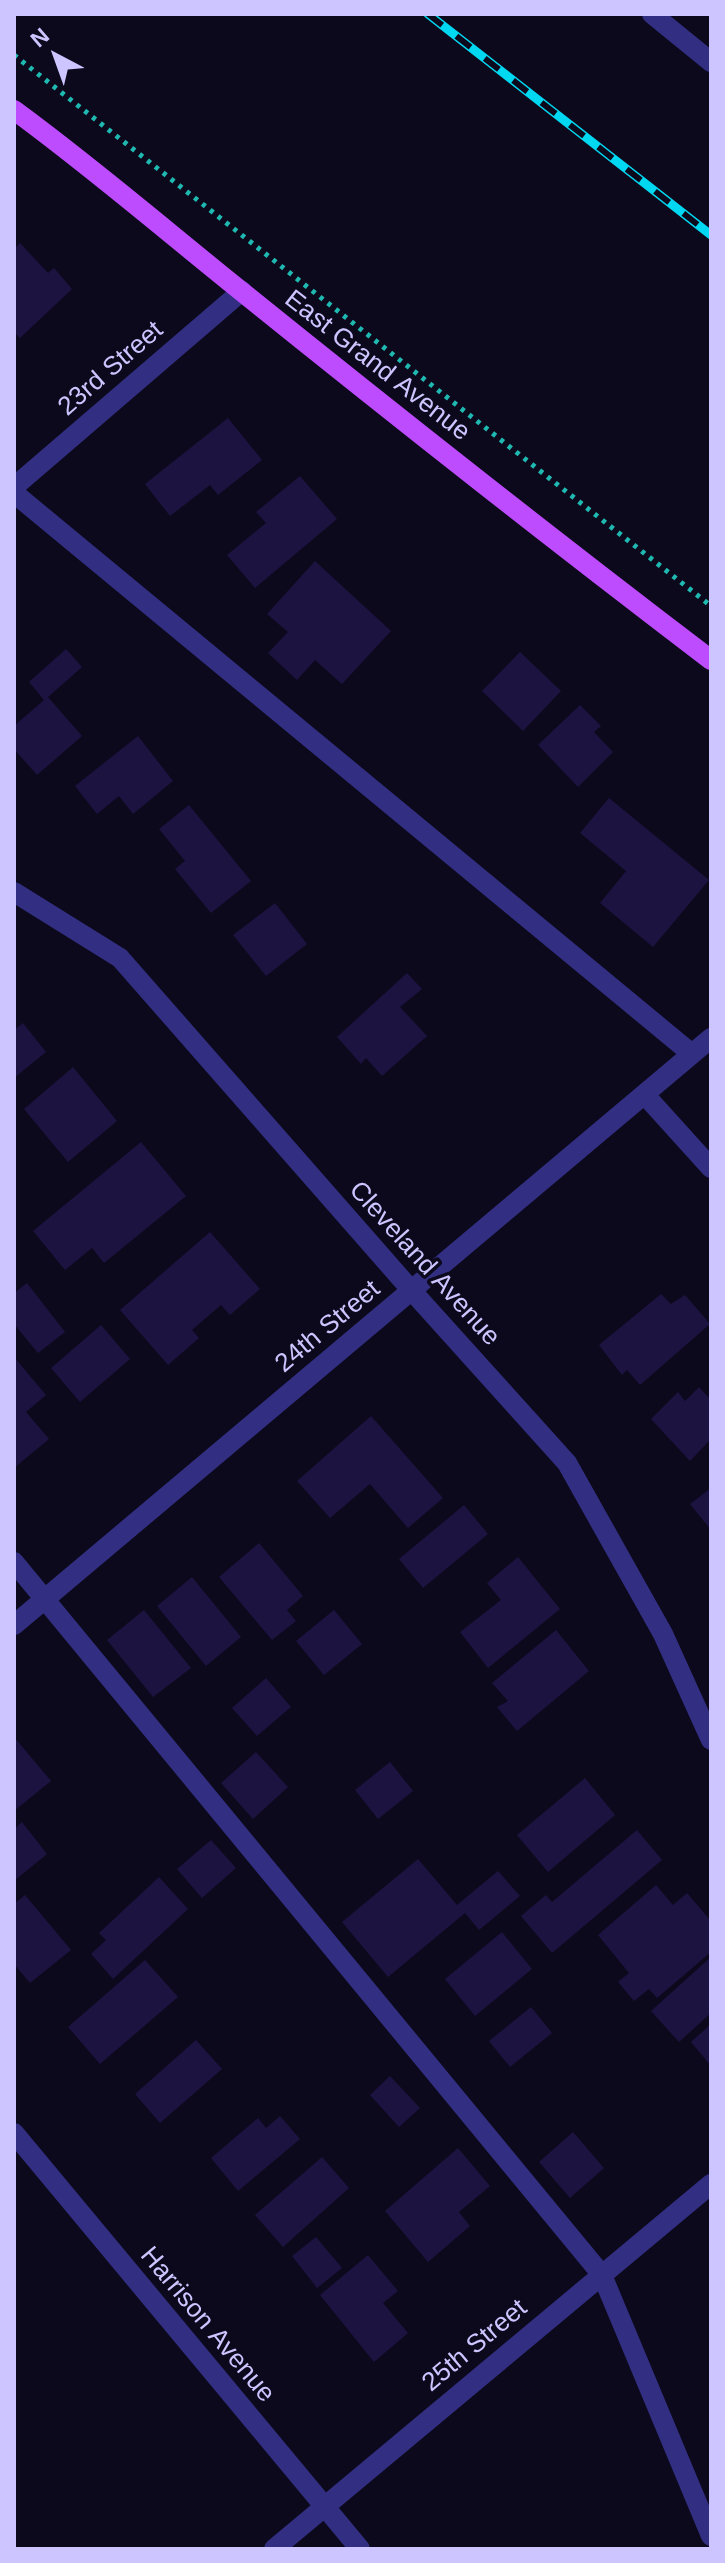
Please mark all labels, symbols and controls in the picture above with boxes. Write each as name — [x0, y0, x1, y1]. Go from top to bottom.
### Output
north arrow — [16, 16, 96, 96]
text: N — [26, 23, 54, 52]
street label: East Grand Avenue — [278, 284, 476, 448]
street label: 23rd Street — [52, 315, 170, 423]
street label: Cleveland Avenue — [342, 1175, 506, 1353]
street label: 24th Street — [269, 1274, 387, 1380]
street label: Harrison Avenue — [133, 2241, 281, 2409]
street label: 25th Street — [416, 2293, 534, 2399]

